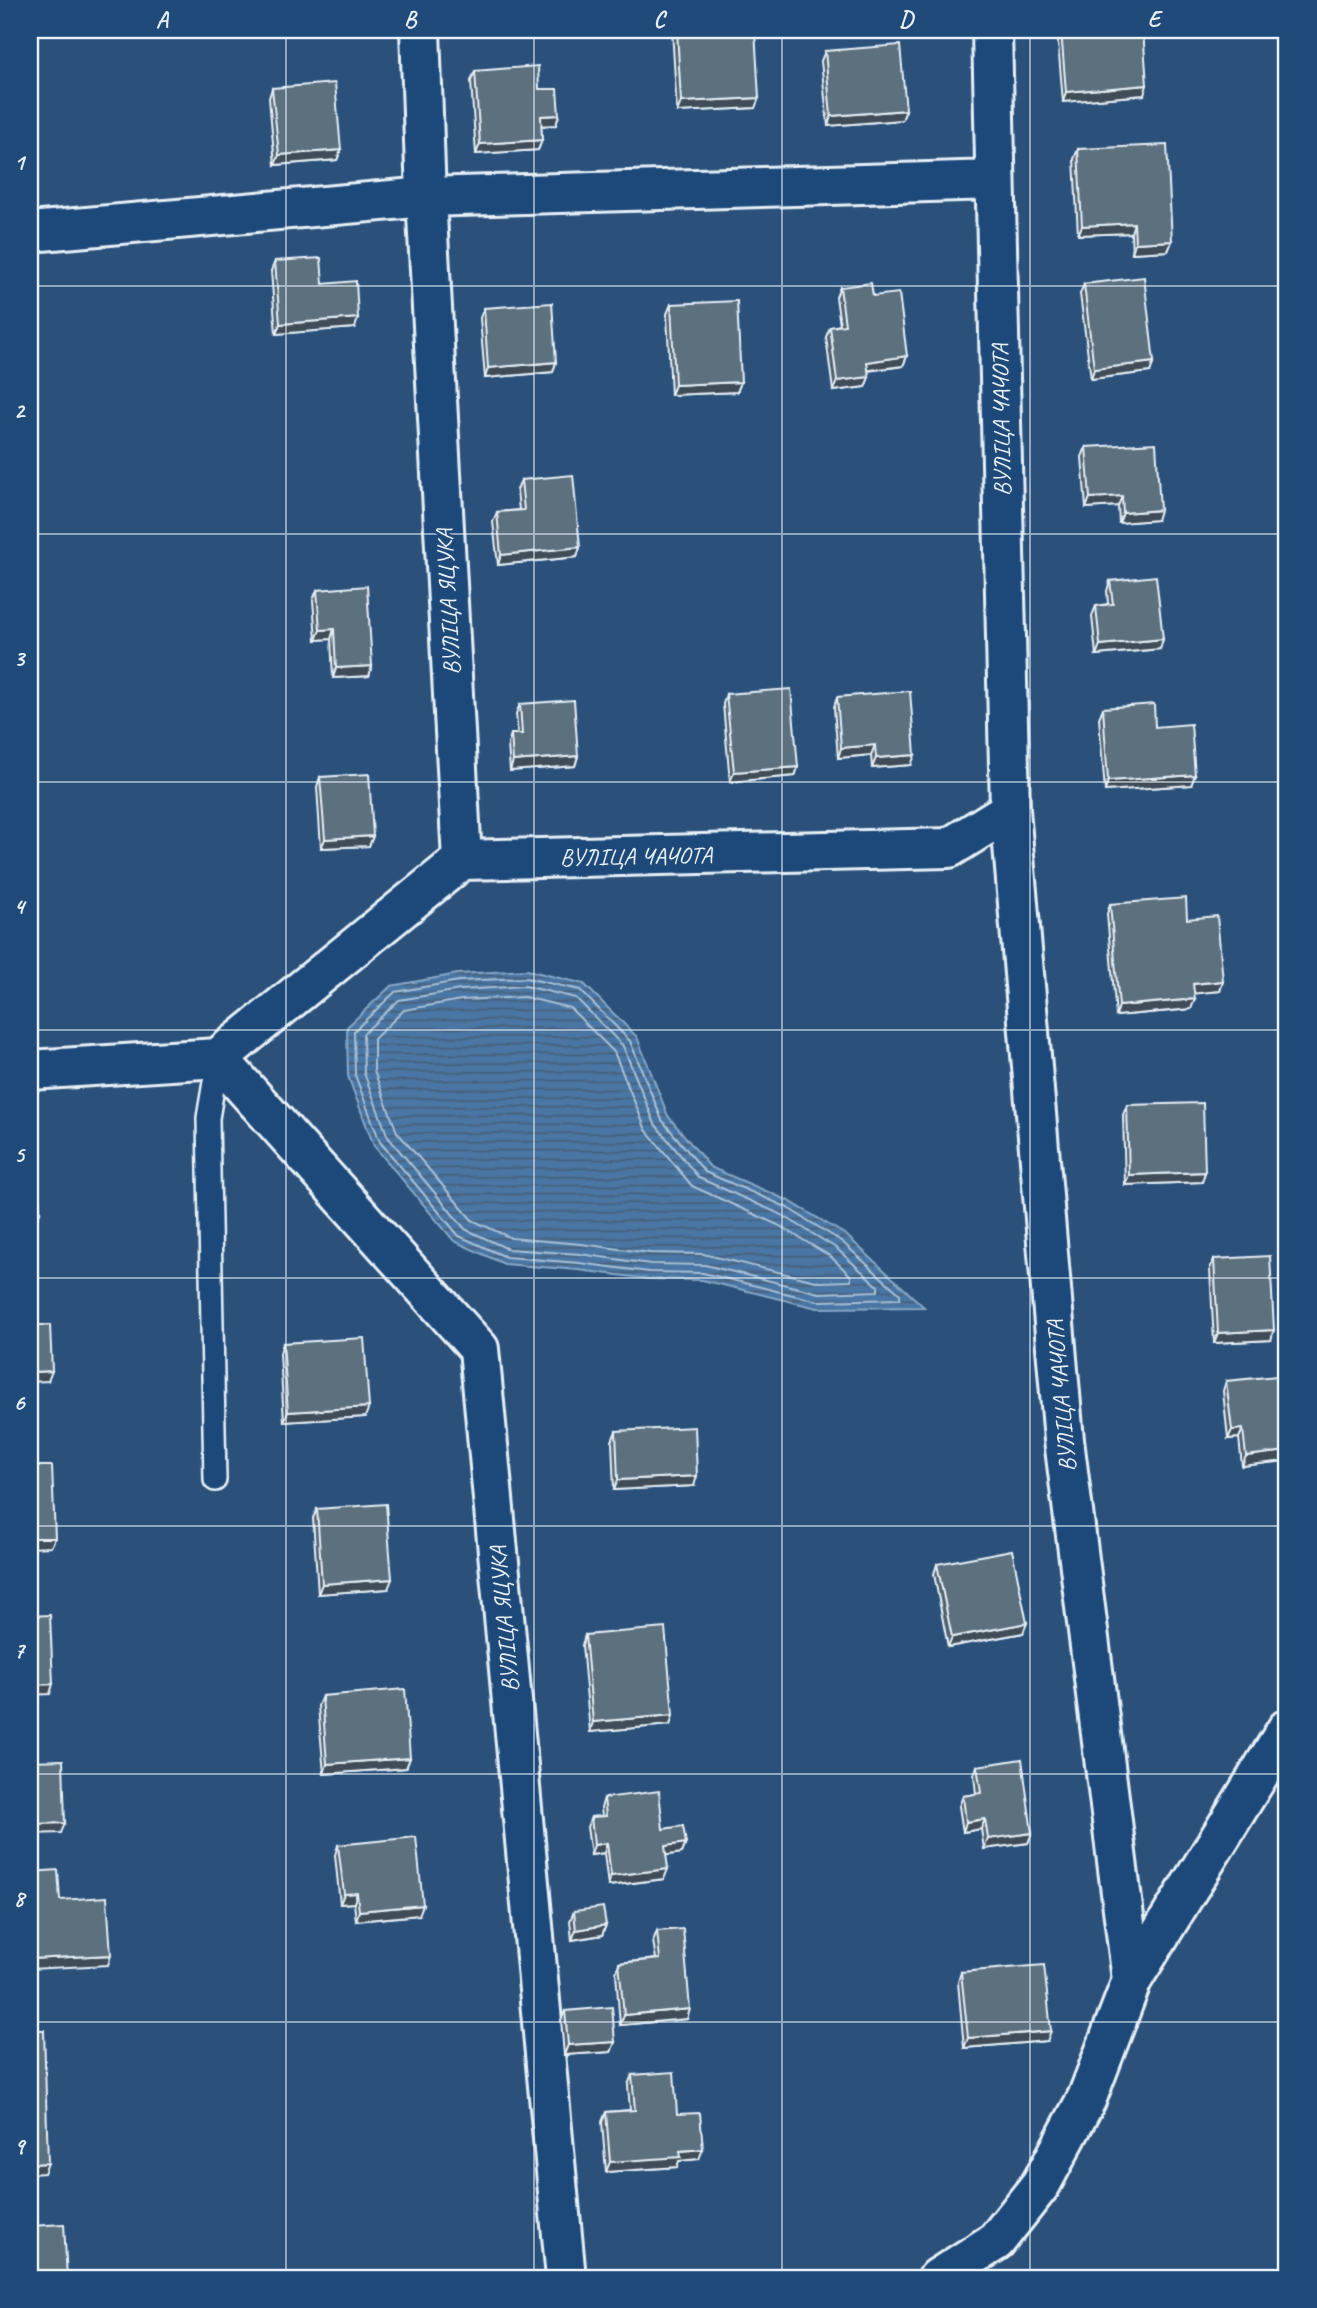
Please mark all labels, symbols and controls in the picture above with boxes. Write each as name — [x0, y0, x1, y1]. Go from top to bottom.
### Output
text: A — [156, 5, 170, 34]
text: B — [404, 5, 418, 34]
text: C — [654, 5, 668, 34]
text: D — [899, 5, 915, 34]
text: E — [1148, 5, 1164, 34]
text: 1 — [14, 148, 27, 177]
street label: ВУЛІЦА ЧАЧОТА — [985, 343, 1017, 496]
text: 2 — [14, 396, 27, 425]
street label: ВУЛІЦА ЯЦУКА — [429, 527, 467, 676]
text: 3 — [14, 644, 27, 673]
street label: ВУЛІЦА ЧАЧОТА — [560, 840, 713, 872]
text: 4 — [14, 892, 27, 921]
text: 5 — [14, 1140, 26, 1169]
street label: ВУЛІЦА ЧАЧОТА — [1039, 1318, 1083, 1473]
text: 6 — [14, 1388, 27, 1417]
street label: ВУЛІЦА ЯЦУКА — [483, 1544, 525, 1693]
text: 7 — [14, 1636, 27, 1665]
text: 8 — [14, 1884, 27, 1913]
text: 9 — [14, 2132, 27, 2161]

